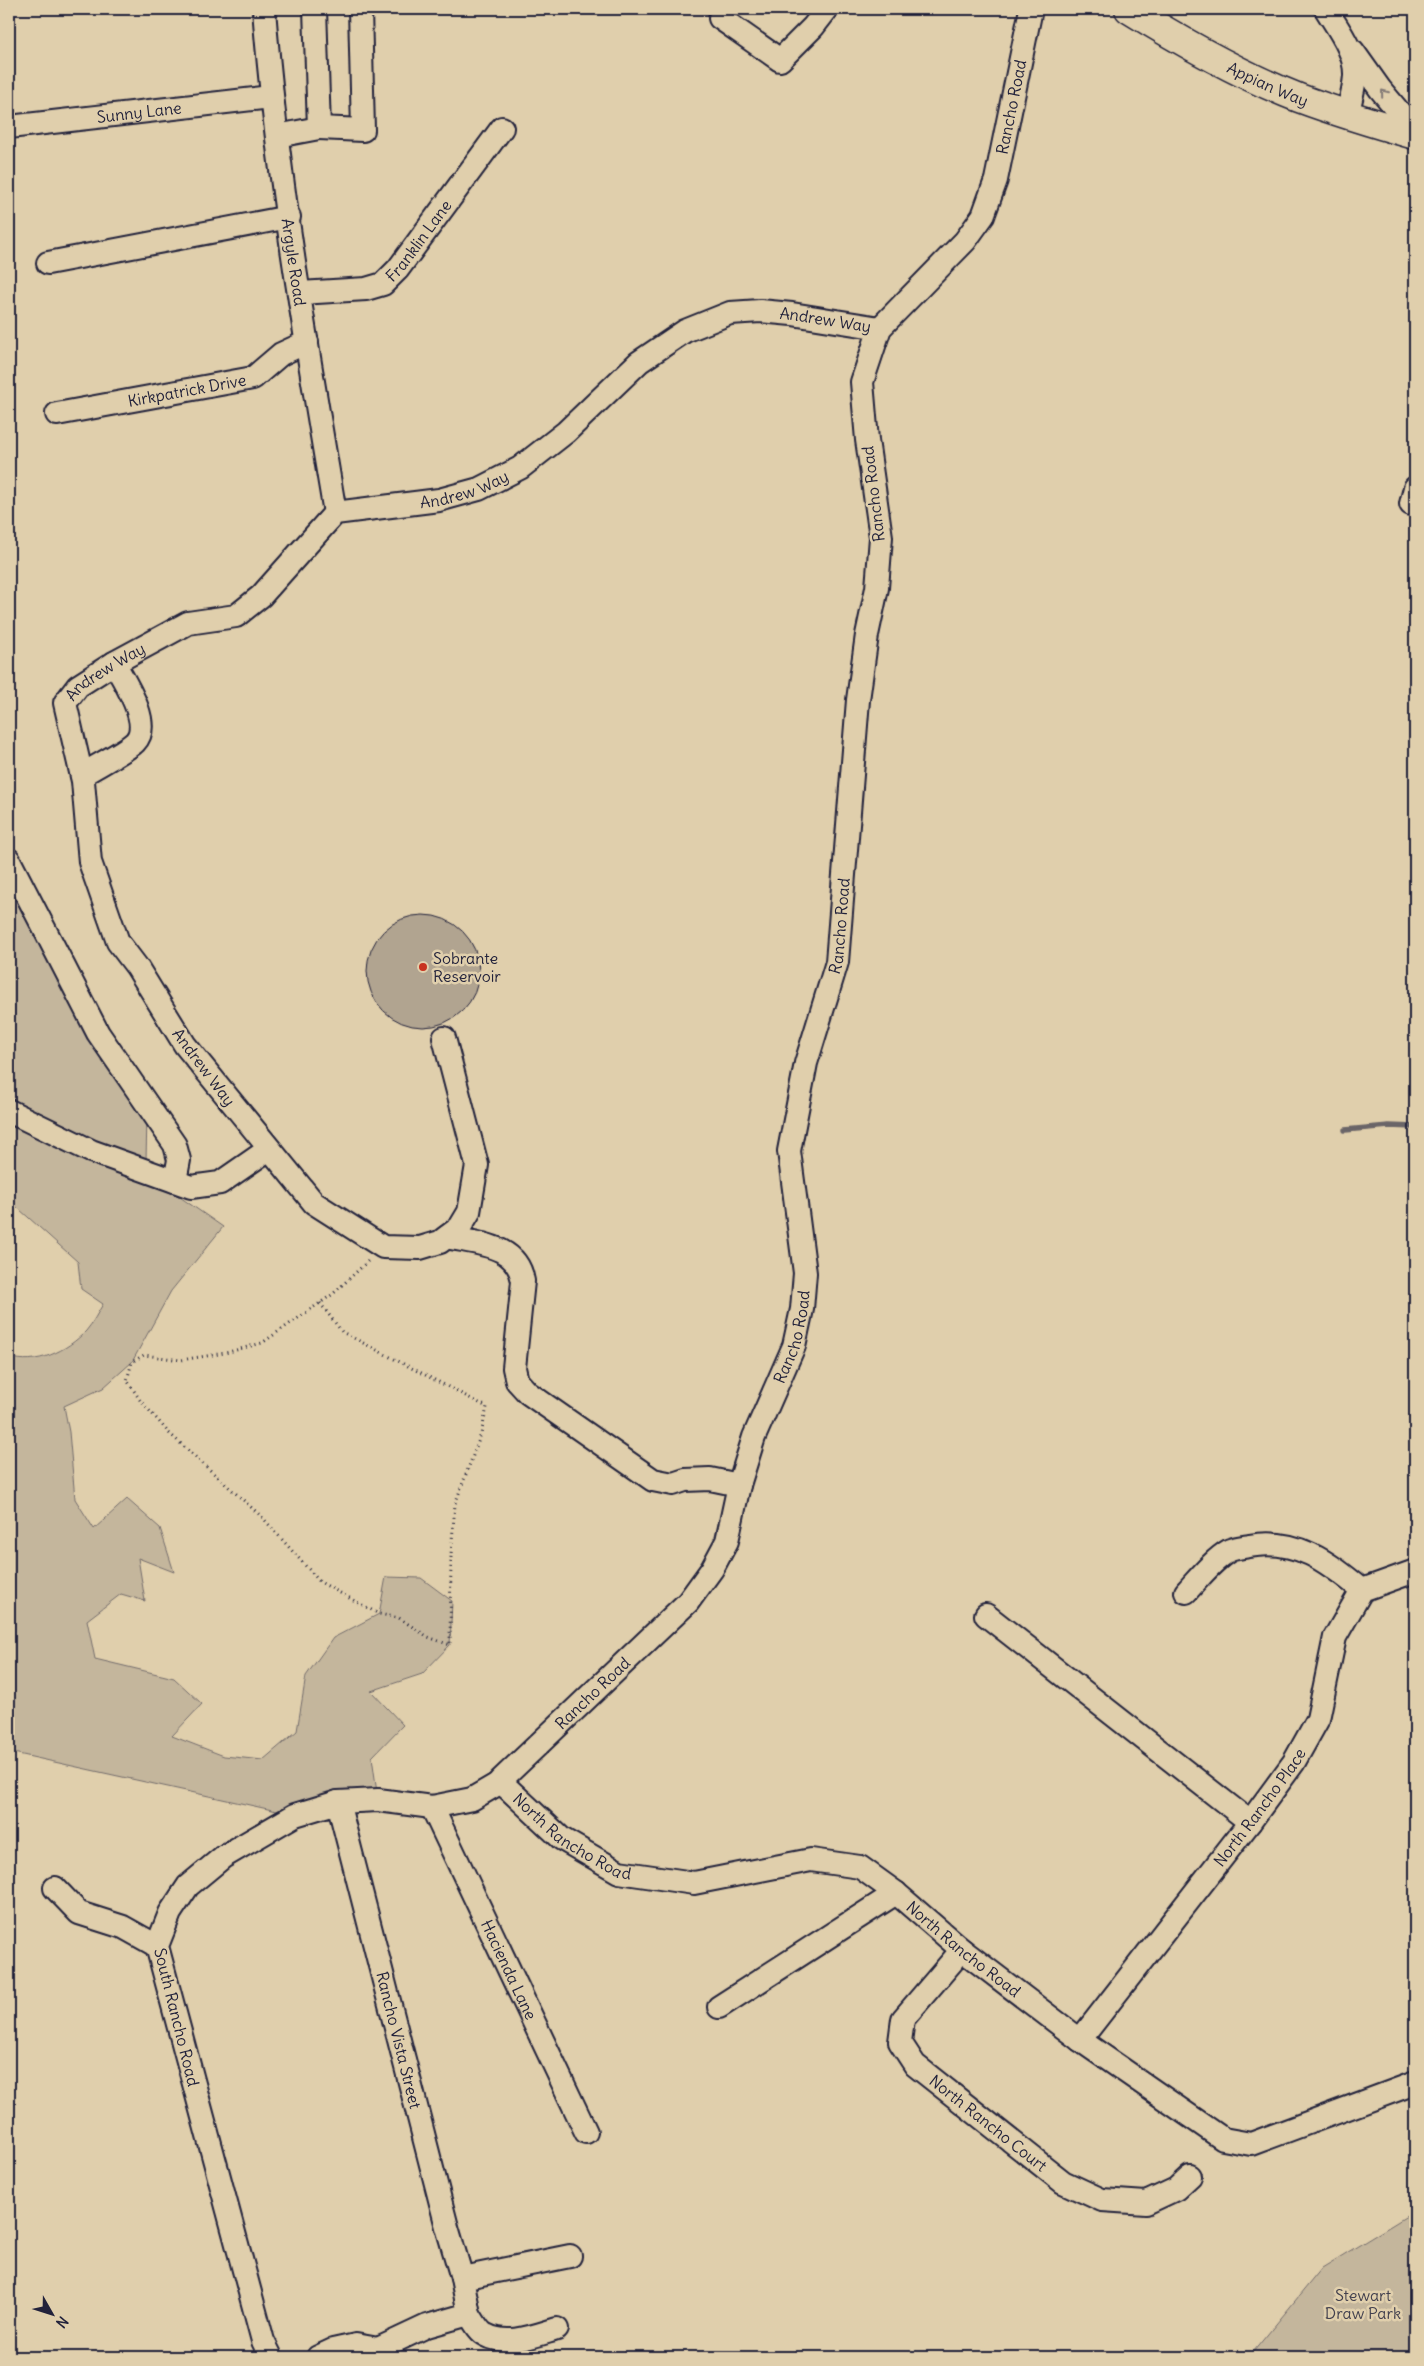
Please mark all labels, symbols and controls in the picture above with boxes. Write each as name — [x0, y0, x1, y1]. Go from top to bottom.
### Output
street label: Appian Way — [1224, 57, 1311, 111]
street label: Rancho Road — [992, 58, 1030, 156]
one-way arrow — [1380, 90, 1389, 99]
street label: Sunny Lane — [96, 97, 183, 127]
street label: Franklin Lane — [381, 196, 456, 286]
street label: Argyle Road — [278, 217, 311, 307]
street label: Andrew Way — [779, 303, 872, 336]
street label: Kirkpatrick Drive — [126, 369, 248, 411]
street label: Rancho Road — [857, 445, 889, 543]
street label: Andrew Way — [419, 466, 512, 512]
street label: Andrew Way — [61, 638, 148, 705]
street label: Rancho Road — [824, 877, 854, 976]
place label: Sobrante Reservoir — [433, 948, 501, 986]
marker: Sobrante Reservoir — [417, 961, 429, 973]
street label: Andrew Way — [168, 1024, 240, 1110]
street label: Rancho Road — [769, 1289, 814, 1386]
street label: Rancho Road — [551, 1653, 634, 1733]
street label: North Rancho Place — [1209, 1745, 1310, 1870]
street label: North Rancho Road — [509, 1789, 633, 1884]
street label: North Rancho Road — [902, 1897, 1025, 2001]
street label: Hacienda Lane — [477, 1916, 541, 2023]
street label: South Rancho Road — [150, 1946, 204, 2088]
street label: Rancho Vista Street — [372, 1969, 426, 2111]
street label: North Rancho Court — [926, 2070, 1052, 2176]
park label: Stewart Draw Park — [1325, 2285, 1401, 2323]
north arrow — [28, 2288, 78, 2338]
text: N — [52, 2313, 72, 2332]

